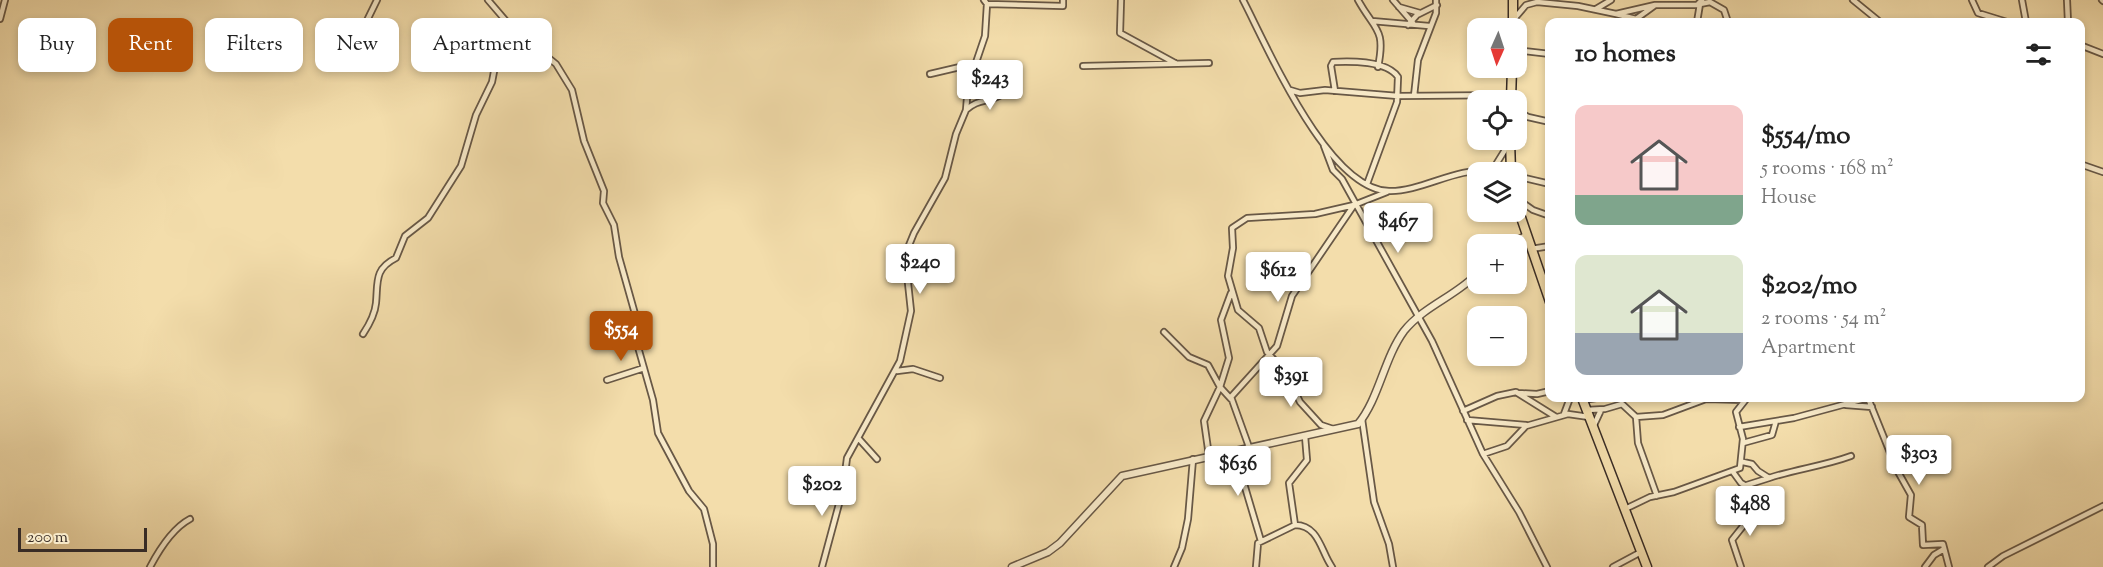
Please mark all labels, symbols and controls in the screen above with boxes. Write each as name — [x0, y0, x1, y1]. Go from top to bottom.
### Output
chip: Buy — [18, 18, 96, 72]
chip: Rent — [108, 18, 193, 72]
chip: Filters — [205, 18, 303, 72]
chip: New — [315, 18, 399, 72]
chip: Apartment — [411, 18, 552, 72]
north arrow — [1467, 18, 1527, 78]
map controls — [1467, 18, 1527, 366]
text: 10 homes — [1575, 36, 1676, 73]
icon: filters — [2022, 38, 2055, 71]
pin: $243 — [954, 60, 1026, 111]
text: $243 — [971, 65, 1009, 94]
button: locate — [1467, 90, 1527, 150]
text: $554/mo — [1761, 118, 1850, 155]
icon: home — [1623, 129, 1695, 201]
text: 5 rooms · 168 m² — [1761, 155, 1894, 184]
button: layers — [1467, 162, 1527, 222]
text: House — [1761, 184, 1816, 213]
pin: $467 — [1362, 203, 1434, 254]
text: $467 — [1378, 208, 1418, 237]
button: + — [1467, 234, 1527, 294]
pin: $240 — [884, 244, 956, 295]
text: $240 — [900, 249, 940, 278]
pin: $612 — [1242, 252, 1314, 303]
text: $612 — [1260, 257, 1296, 286]
text: $202/mo — [1761, 268, 1857, 305]
icon: home — [1623, 279, 1695, 351]
text: 2 rooms · 54 m² — [1761, 305, 1886, 334]
button: − — [1467, 306, 1527, 366]
pin: $554 — [585, 311, 657, 362]
text: $554 — [604, 316, 638, 345]
text: Apartment — [1761, 334, 1856, 363]
pin: $391 — [1255, 357, 1327, 408]
text: $391 — [1273, 362, 1309, 391]
pin: $303 — [1883, 435, 1955, 486]
text: $303 — [1900, 440, 1938, 469]
pin: $636 — [1202, 446, 1274, 497]
text: $636 — [1219, 451, 1257, 480]
pin: $202 — [786, 466, 858, 517]
text: $202 — [802, 471, 842, 500]
pin: $488 — [1714, 486, 1786, 537]
text: $488 — [1730, 491, 1770, 520]
scale bar — [18, 525, 147, 552]
text: 200 m — [27, 527, 68, 550]

